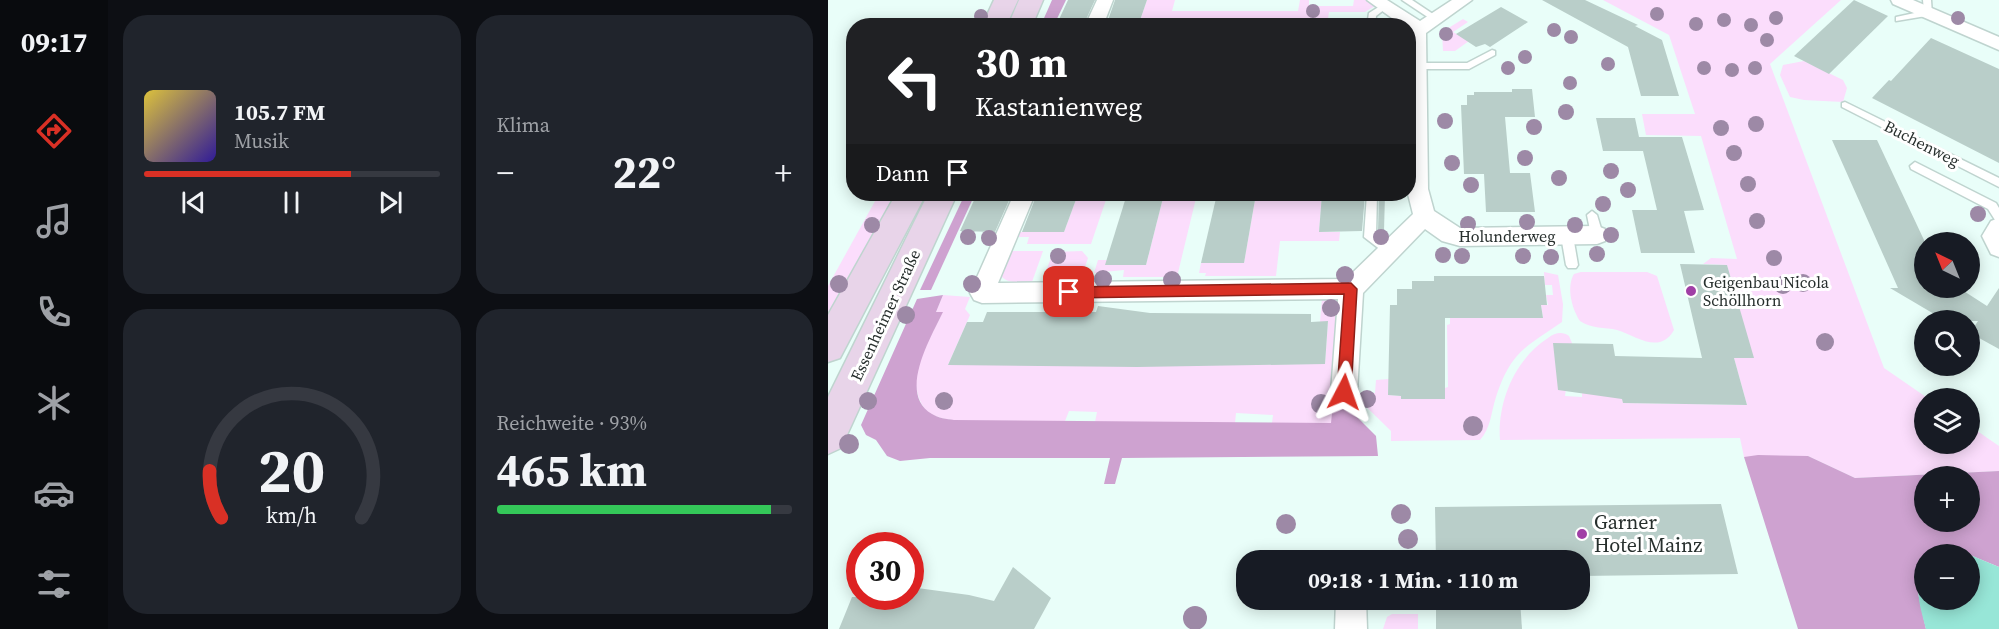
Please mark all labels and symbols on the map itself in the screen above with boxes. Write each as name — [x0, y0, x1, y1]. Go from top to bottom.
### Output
street label: Buchenweg — [1881, 115, 1963, 171]
street label: Holunderweg — [1458, 225, 1556, 247]
north arrow — [1914, 232, 1980, 298]
street label: Essenheimer Straße — [845, 246, 925, 384]
pin — [1043, 266, 1094, 317]
place label: Geigenbau Nicola Schöllhorn — [1703, 271, 1830, 311]
marker: Geigenbau Nicola Schöllhorn — [1684, 284, 1698, 298]
position arrow — [1312, 360, 1376, 424]
place label: Garner Hotel Mainz — [1594, 508, 1702, 559]
marker: Garner Hotel Mainz — [1575, 527, 1589, 541]
speed limit sign: 30 — [846, 532, 924, 610]

